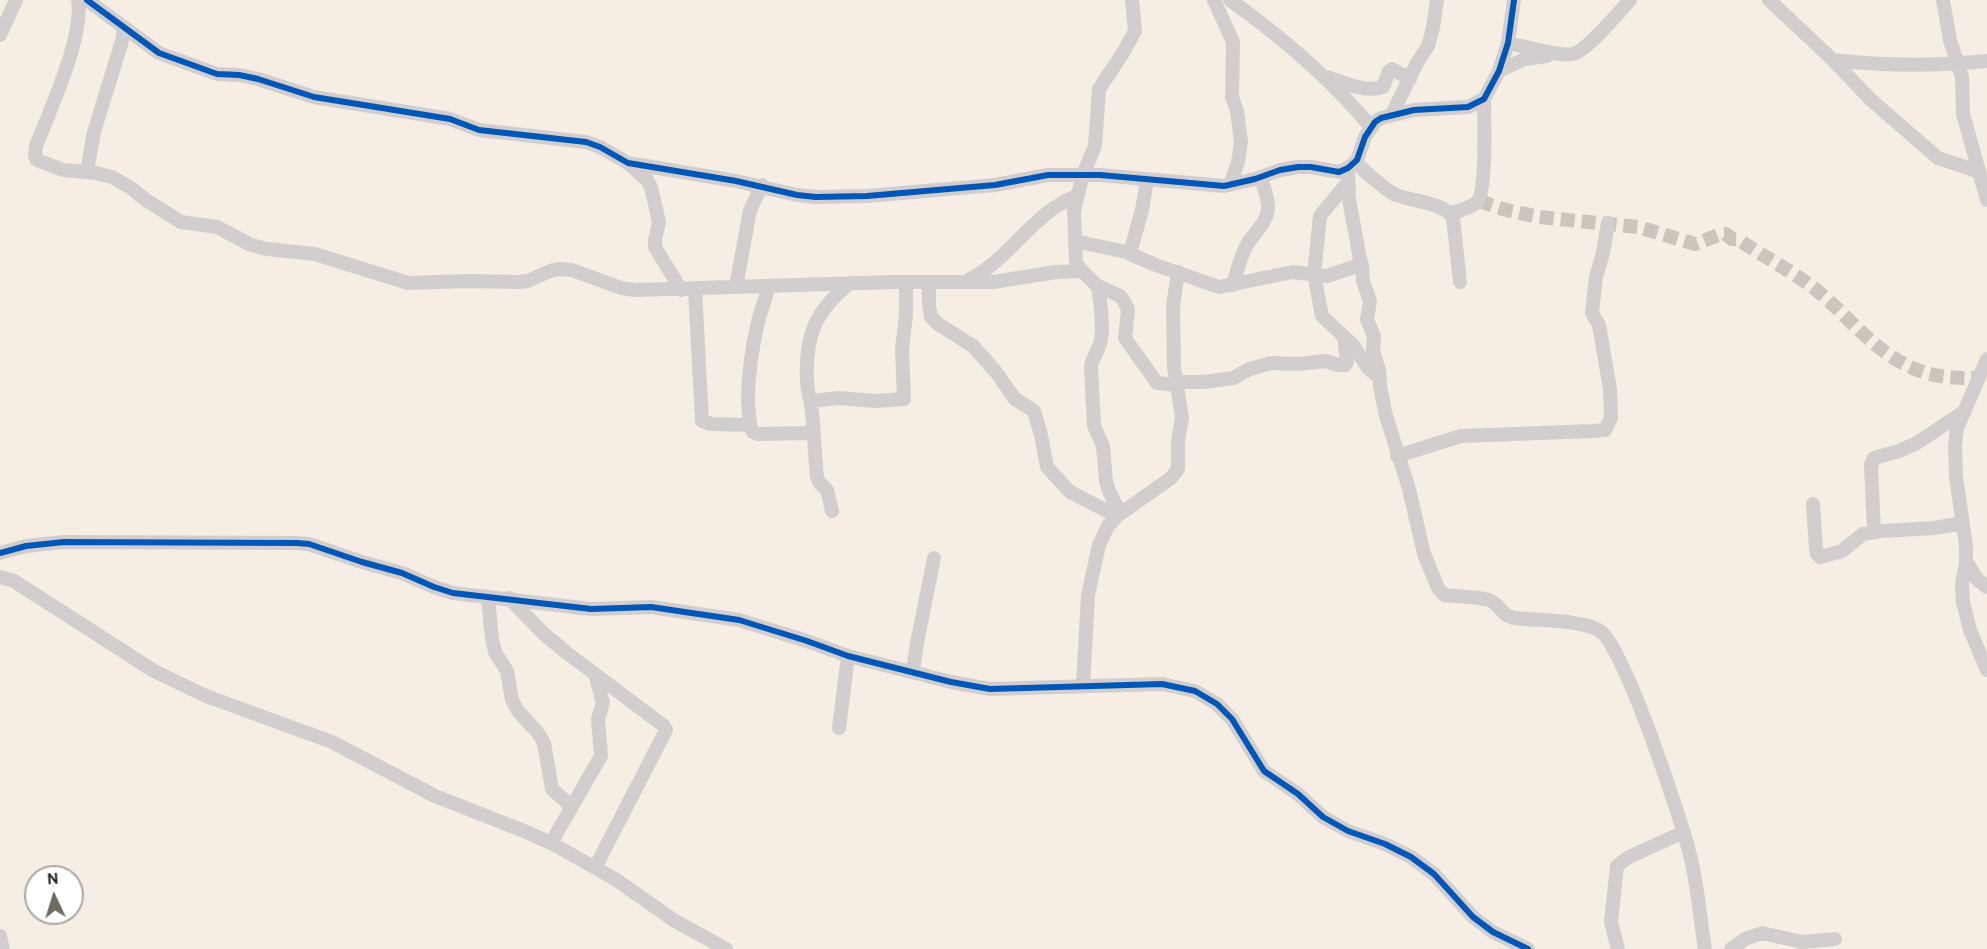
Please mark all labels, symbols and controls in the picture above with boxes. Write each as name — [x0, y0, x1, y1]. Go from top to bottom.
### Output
north arrow — [24, 865, 84, 925]
text: N — [47, 869, 59, 888]

